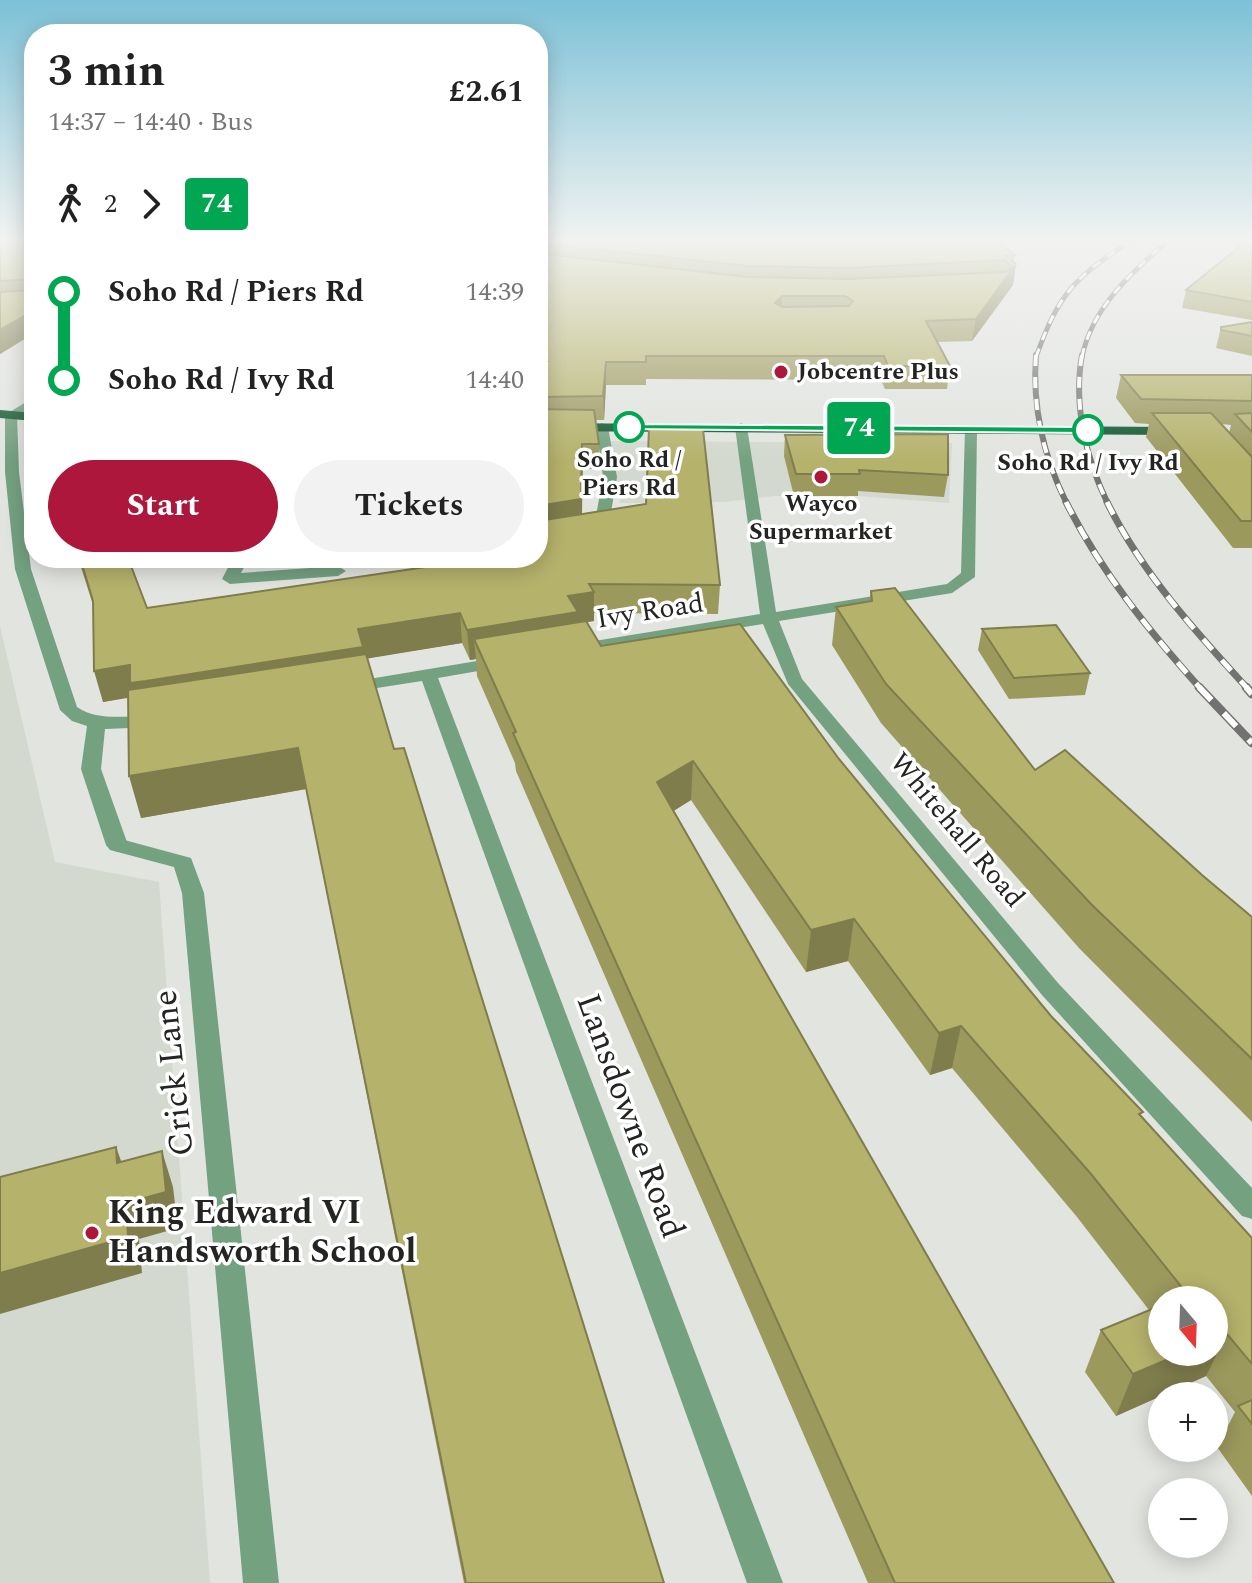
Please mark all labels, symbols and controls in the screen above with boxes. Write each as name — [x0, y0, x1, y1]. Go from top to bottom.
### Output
text: 3 min — [48, 38, 165, 105]
text: £2.61 — [449, 69, 524, 115]
text: 14:37 – 14:40 · Bus — [48, 102, 253, 142]
icon: walk — [48, 182, 92, 226]
icon: forward — [129, 182, 173, 226]
text: 74 — [201, 182, 232, 225]
text: 2 — [104, 184, 117, 224]
text: Soho Rd / Piers Rd — [108, 269, 364, 315]
text: 14:39 — [465, 272, 524, 312]
place label: Jobcentre Plus — [797, 354, 959, 390]
text: Soho Rd / Ivy Rd — [108, 357, 335, 403]
text: 14:40 — [465, 360, 524, 400]
marker: Jobcentre Plus — [772, 363, 790, 381]
line badge: 74 — [823, 402, 895, 454]
text: 74 — [843, 406, 875, 449]
marker: Soho Rd / Piers Rd — [614, 412, 644, 442]
marker: Soho Rd / Ivy Rd — [1073, 415, 1103, 445]
place label: Soho Rd / Piers Rd — [577, 442, 681, 506]
place label: Soho Rd / Ivy Rd — [997, 445, 1179, 481]
button: Start — [48, 460, 278, 552]
button: Tickets — [294, 460, 524, 552]
marker: Wayco Supermarket — [812, 468, 830, 486]
place label: Wayco Supermarket — [749, 486, 893, 550]
street label: Ivy Road — [593, 581, 707, 641]
street label: Whitehall Road — [879, 743, 1035, 917]
street label: Lansdowne Road — [562, 986, 698, 1246]
street label: Crick Lane — [139, 987, 209, 1159]
place label: King Edward VI Handsworth School — [108, 1187, 416, 1278]
marker: King Edward VI Handsworth School — [83, 1224, 101, 1242]
north arrow — [1148, 1286, 1228, 1366]
map controls — [1148, 1286, 1228, 1558]
button: + — [1148, 1382, 1228, 1462]
button: − — [1148, 1478, 1228, 1558]

